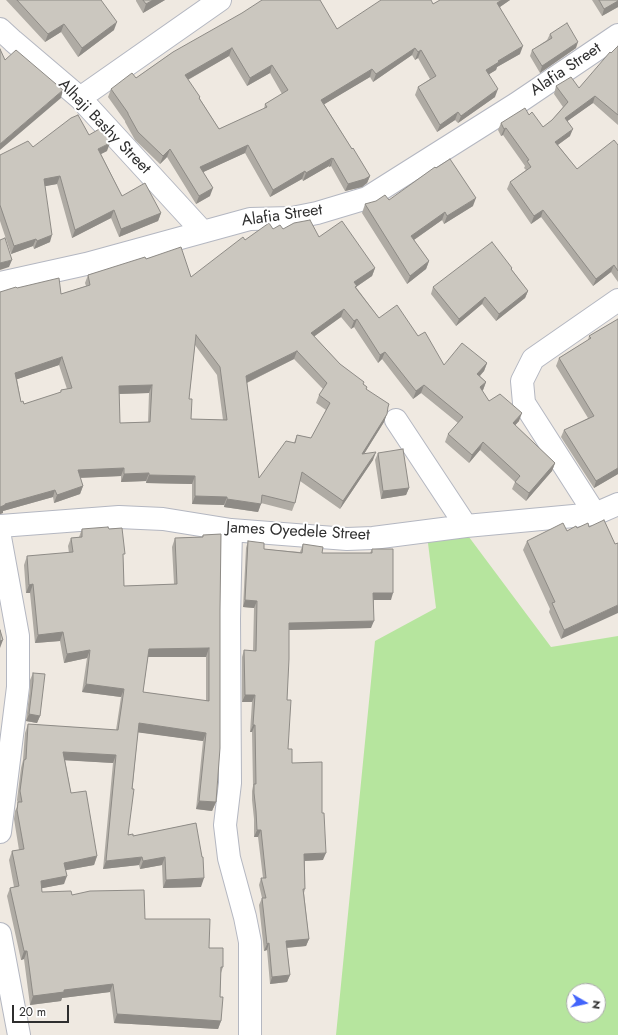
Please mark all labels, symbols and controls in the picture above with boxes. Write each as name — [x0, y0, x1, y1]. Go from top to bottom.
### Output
street label: Alafia Street — [527, 39, 605, 101]
street label: Alhaji Bashy Street — [54, 75, 154, 179]
street label: Alafia Street — [240, 201, 324, 231]
street label: James Oyedele Street — [226, 519, 370, 545]
north arrow — [566, 983, 606, 1023]
scale bar — [14, 997, 71, 1023]
text: N — [588, 999, 605, 1010]
text: 20 m — [19, 1003, 46, 1021]

